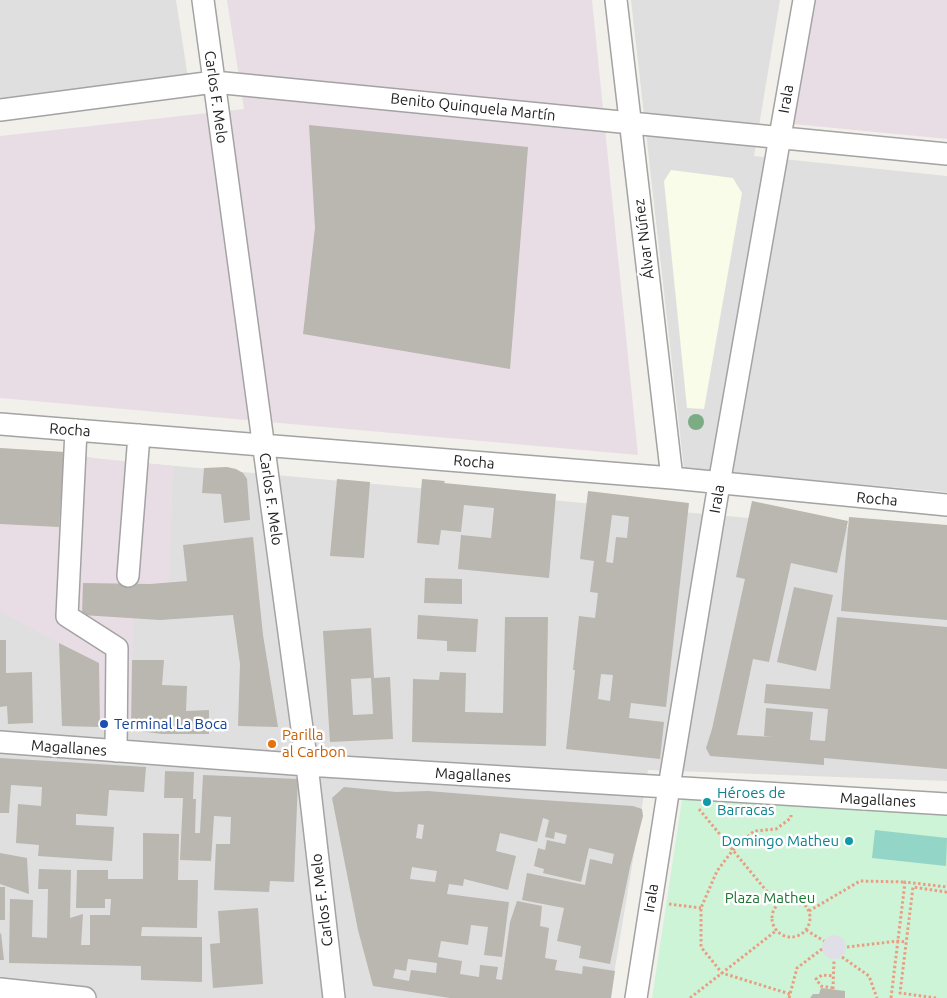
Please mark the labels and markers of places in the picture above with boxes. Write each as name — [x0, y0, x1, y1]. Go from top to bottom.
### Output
place label: Terminal La Boca — [114, 715, 228, 733]
marker: Terminal La Boca — [98, 718, 110, 730]
place label: Parilla al Carbon — [282, 726, 346, 761]
marker: Parilla al Carbon — [266, 738, 278, 750]
place label: Héroes de Barracas — [717, 784, 785, 819]
marker: Héroes de Barracas — [701, 796, 713, 808]
place label: Domingo Matheu — [722, 832, 839, 850]
marker: Domingo Matheu — [843, 835, 855, 847]

